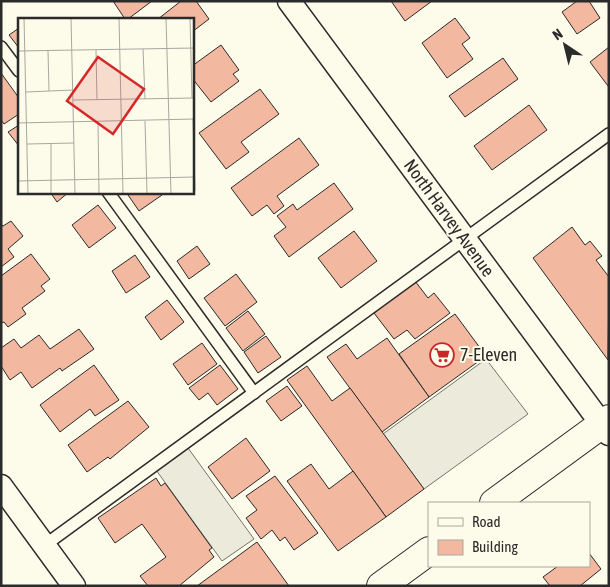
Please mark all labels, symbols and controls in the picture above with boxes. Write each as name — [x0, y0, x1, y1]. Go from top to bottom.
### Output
inset map — [18, 18, 194, 194]
north arrow — [540, 20, 590, 70]
text: N — [550, 25, 566, 43]
street label: North Harvey Avenue — [400, 155, 499, 280]
supermarket icon: 7-Eleven — [429, 342, 455, 368]
place label: 7-Eleven — [460, 344, 517, 365]
legend — [428, 502, 590, 567]
text: Road — [472, 513, 501, 530]
text: Building — [472, 538, 518, 555]

